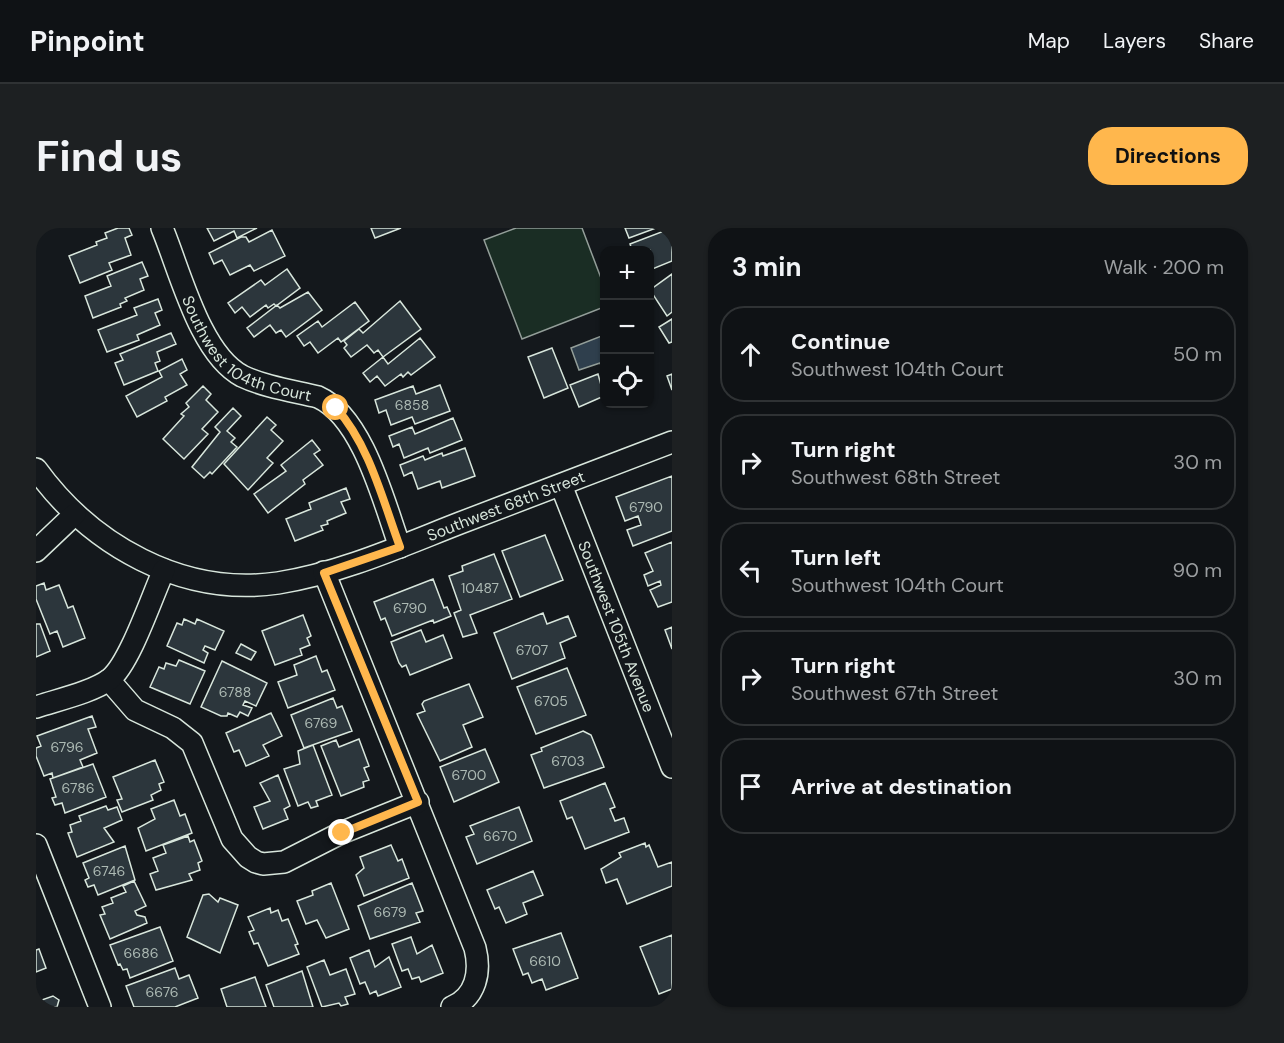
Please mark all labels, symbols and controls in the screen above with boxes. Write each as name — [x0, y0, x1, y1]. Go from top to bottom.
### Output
text: Pinpoint — [30, 23, 145, 60]
text: Map — [1028, 27, 1070, 55]
text: Layers — [1103, 27, 1166, 55]
text: Share — [1199, 27, 1254, 55]
button: Directions — [1088, 127, 1248, 185]
text: Find us — [36, 129, 182, 184]
map controls — [600, 246, 654, 408]
button: + — [600, 246, 654, 300]
text: 3 min — [732, 250, 801, 284]
text: Walk · 200 m — [1104, 254, 1224, 280]
street label: Southwest 104th Court — [177, 292, 313, 406]
button: − — [600, 300, 654, 354]
text: Continue — [791, 327, 890, 356]
icon: ahead — [734, 338, 767, 371]
text: 50 m — [1173, 341, 1222, 367]
button: locate — [600, 354, 654, 408]
text: Southwest 104th Court — [791, 356, 1004, 382]
route start — [322, 394, 348, 420]
house number: 6858 — [395, 396, 429, 414]
text: Turn right — [791, 435, 896, 464]
icon: right — [734, 446, 767, 479]
text: 30 m — [1173, 449, 1222, 475]
text: Southwest 68th Street — [791, 464, 1000, 490]
street label: Southwest 68th Street — [424, 466, 588, 546]
house number: 6790 — [629, 498, 663, 516]
street label: Southwest 105th Avenue — [573, 538, 659, 715]
text: Turn left — [791, 543, 881, 572]
icon: left — [734, 554, 767, 587]
text: 90 m — [1173, 557, 1222, 583]
text: Southwest 104th Court — [791, 572, 1004, 598]
house number: 10487 — [461, 579, 499, 597]
house number: 6790 — [393, 599, 427, 617]
house number: 6707 — [516, 641, 548, 659]
text: Turn right — [791, 651, 896, 680]
icon: right — [734, 662, 767, 695]
text: 30 m — [1173, 665, 1222, 691]
text: Southwest 67th Street — [791, 680, 998, 706]
house number: 6788 — [219, 683, 251, 701]
house number: 6705 — [534, 692, 568, 710]
house number: 6769 — [305, 714, 338, 732]
house number: 6796 — [50, 738, 84, 756]
house number: 6703 — [551, 752, 585, 770]
house number: 6700 — [452, 766, 486, 784]
icon: arrive — [734, 770, 767, 803]
text: Arrive at destination — [791, 772, 1012, 801]
house number: 6786 — [62, 779, 94, 797]
route end — [328, 819, 354, 845]
house number: 6670 — [483, 827, 517, 845]
house number: 6746 — [93, 862, 125, 880]
house number: 6679 — [373, 903, 407, 921]
house number: 6686 — [124, 944, 158, 962]
house number: 6610 — [529, 952, 561, 970]
house number: 6676 — [145, 983, 179, 1001]

